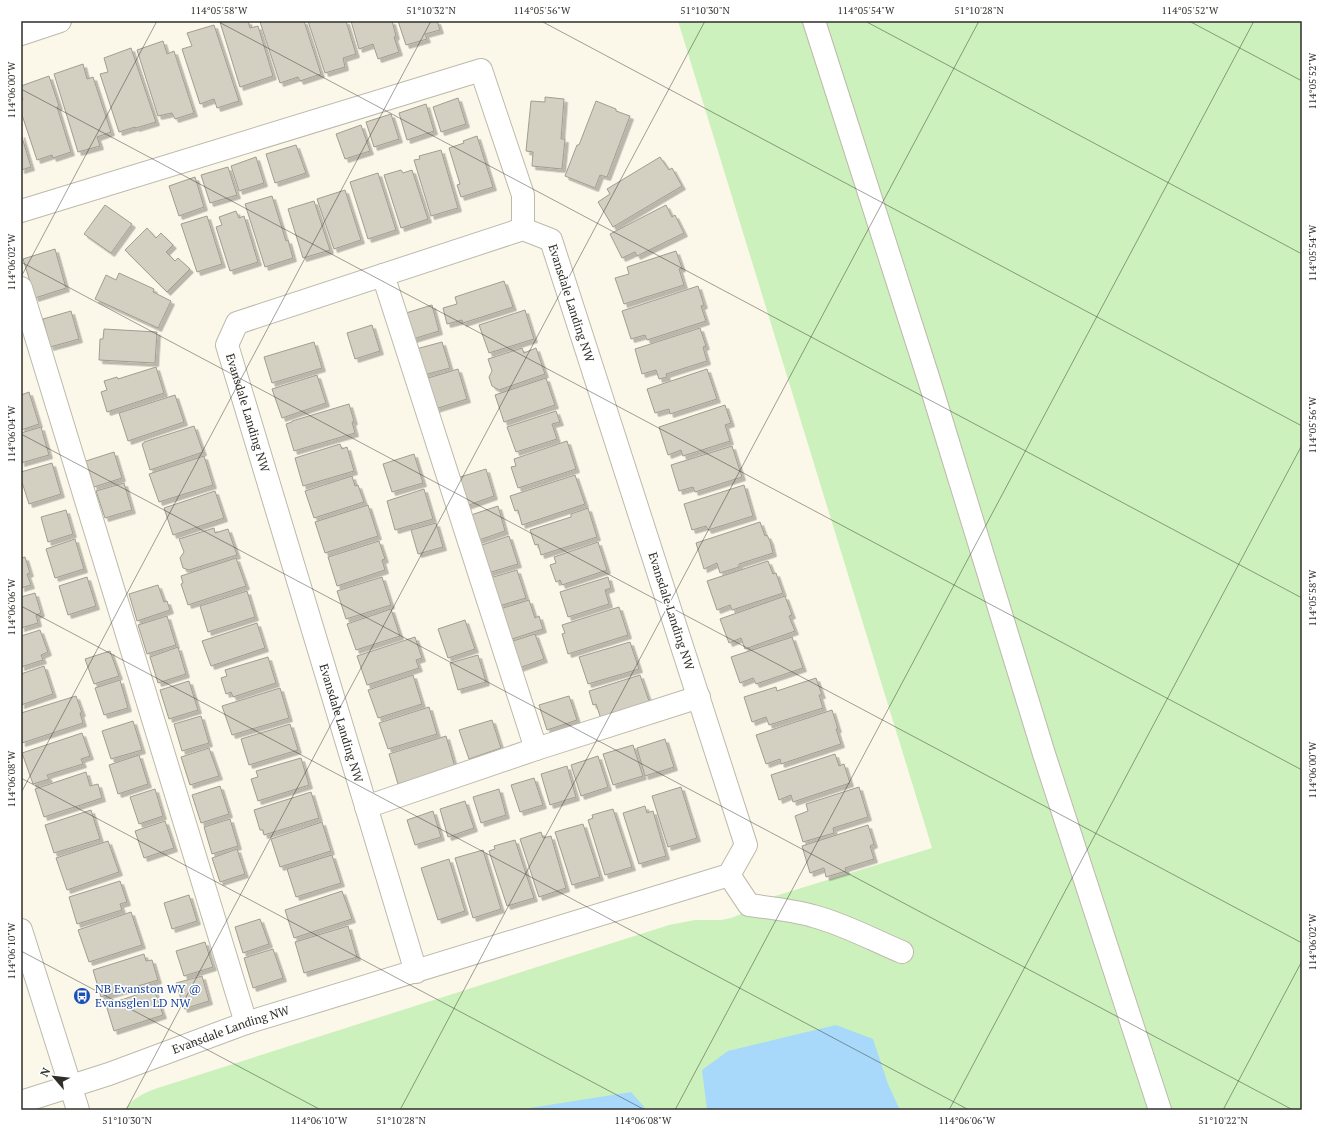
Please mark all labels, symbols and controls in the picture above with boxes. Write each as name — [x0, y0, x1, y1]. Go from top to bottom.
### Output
text: 114°05'58"W — [191, 4, 248, 17]
text: 51°10'32"N — [406, 4, 456, 17]
text: 114°05'56"W — [514, 4, 571, 17]
text: 51°10'30"N — [680, 4, 730, 17]
text: 114°05'54"W — [838, 4, 895, 17]
text: 51°10'28"N — [954, 4, 1004, 17]
text: 114°05'52"W — [1162, 4, 1219, 17]
text: 114°05'52"W — [1306, 52, 1319, 109]
text: 114°06'00"W — [5, 61, 18, 118]
text: 114°05'54"W — [1306, 224, 1319, 281]
text: 114°06'02"W — [5, 233, 18, 290]
street label: Evansdale Landing NW — [545, 242, 598, 364]
street label: Evansdale Landing NW — [223, 352, 273, 475]
text: 114°05'56"W — [1306, 396, 1319, 453]
text: 114°06'04"W — [5, 405, 18, 462]
street label: Evansdale Landing NW — [645, 550, 698, 672]
text: 114°05'58"W — [1306, 569, 1319, 626]
text: 114°06'06"W — [5, 578, 18, 635]
street label: Evansdale Landing NW — [316, 662, 367, 785]
text: 114°06'00"W — [1306, 741, 1319, 798]
text: 114°06'08"W — [5, 750, 18, 807]
text: 114°06'02"W — [1306, 913, 1319, 970]
text: 114°06'10"W — [5, 922, 18, 979]
place label: NB Evanston WY @ Evansglen LD NW — [95, 981, 201, 1010]
bus stop icon: NB Evanston WY @ Evansglen LD NW — [72, 986, 92, 1006]
street label: Evansdale Landing NW — [170, 1002, 292, 1057]
north arrow — [34, 1057, 74, 1097]
text: N — [37, 1065, 54, 1079]
text: 51°10'30"N — [102, 1114, 152, 1127]
text: 114°06'10"W — [291, 1114, 348, 1127]
text: 51°10'28"N — [376, 1114, 426, 1127]
text: 114°06'08"W — [615, 1114, 672, 1127]
text: 114°06'06"W — [939, 1114, 996, 1127]
text: 51°10'22"N — [1198, 1114, 1248, 1127]

